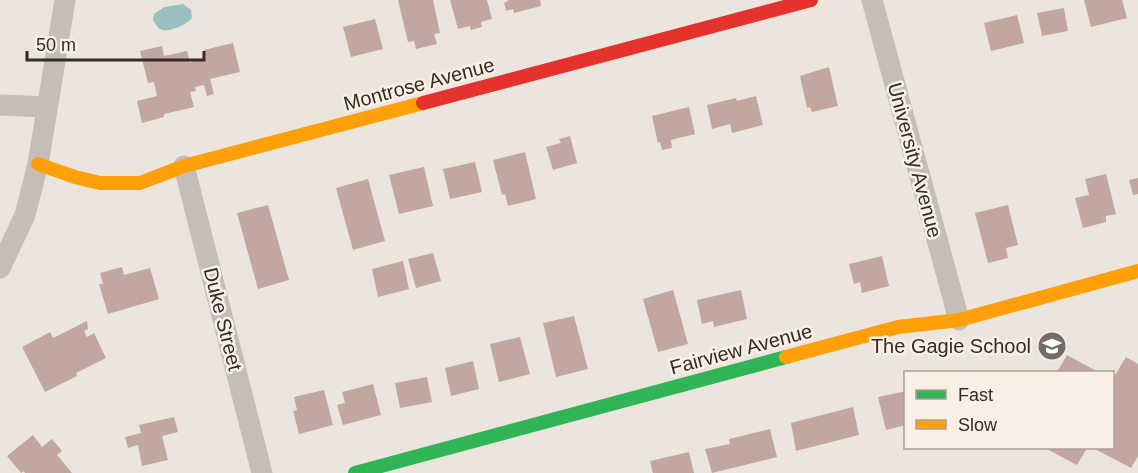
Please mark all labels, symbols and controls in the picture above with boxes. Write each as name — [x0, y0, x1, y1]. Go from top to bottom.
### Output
scale bar — [27, 24, 204, 62]
text: 50 m — [36, 35, 76, 55]
street label: Montrose Avenue — [341, 53, 497, 115]
street label: University Avenue — [884, 80, 946, 240]
street label: Duke Street — [200, 265, 247, 373]
street label: Fairview Avenue — [667, 319, 815, 379]
school or university icon: The Gagie School — [1036, 330, 1068, 362]
place label: The Gagie School — [871, 335, 1031, 357]
legend — [904, 371, 1114, 449]
text: Fast — [958, 385, 993, 405]
text: Slow — [958, 415, 998, 435]

